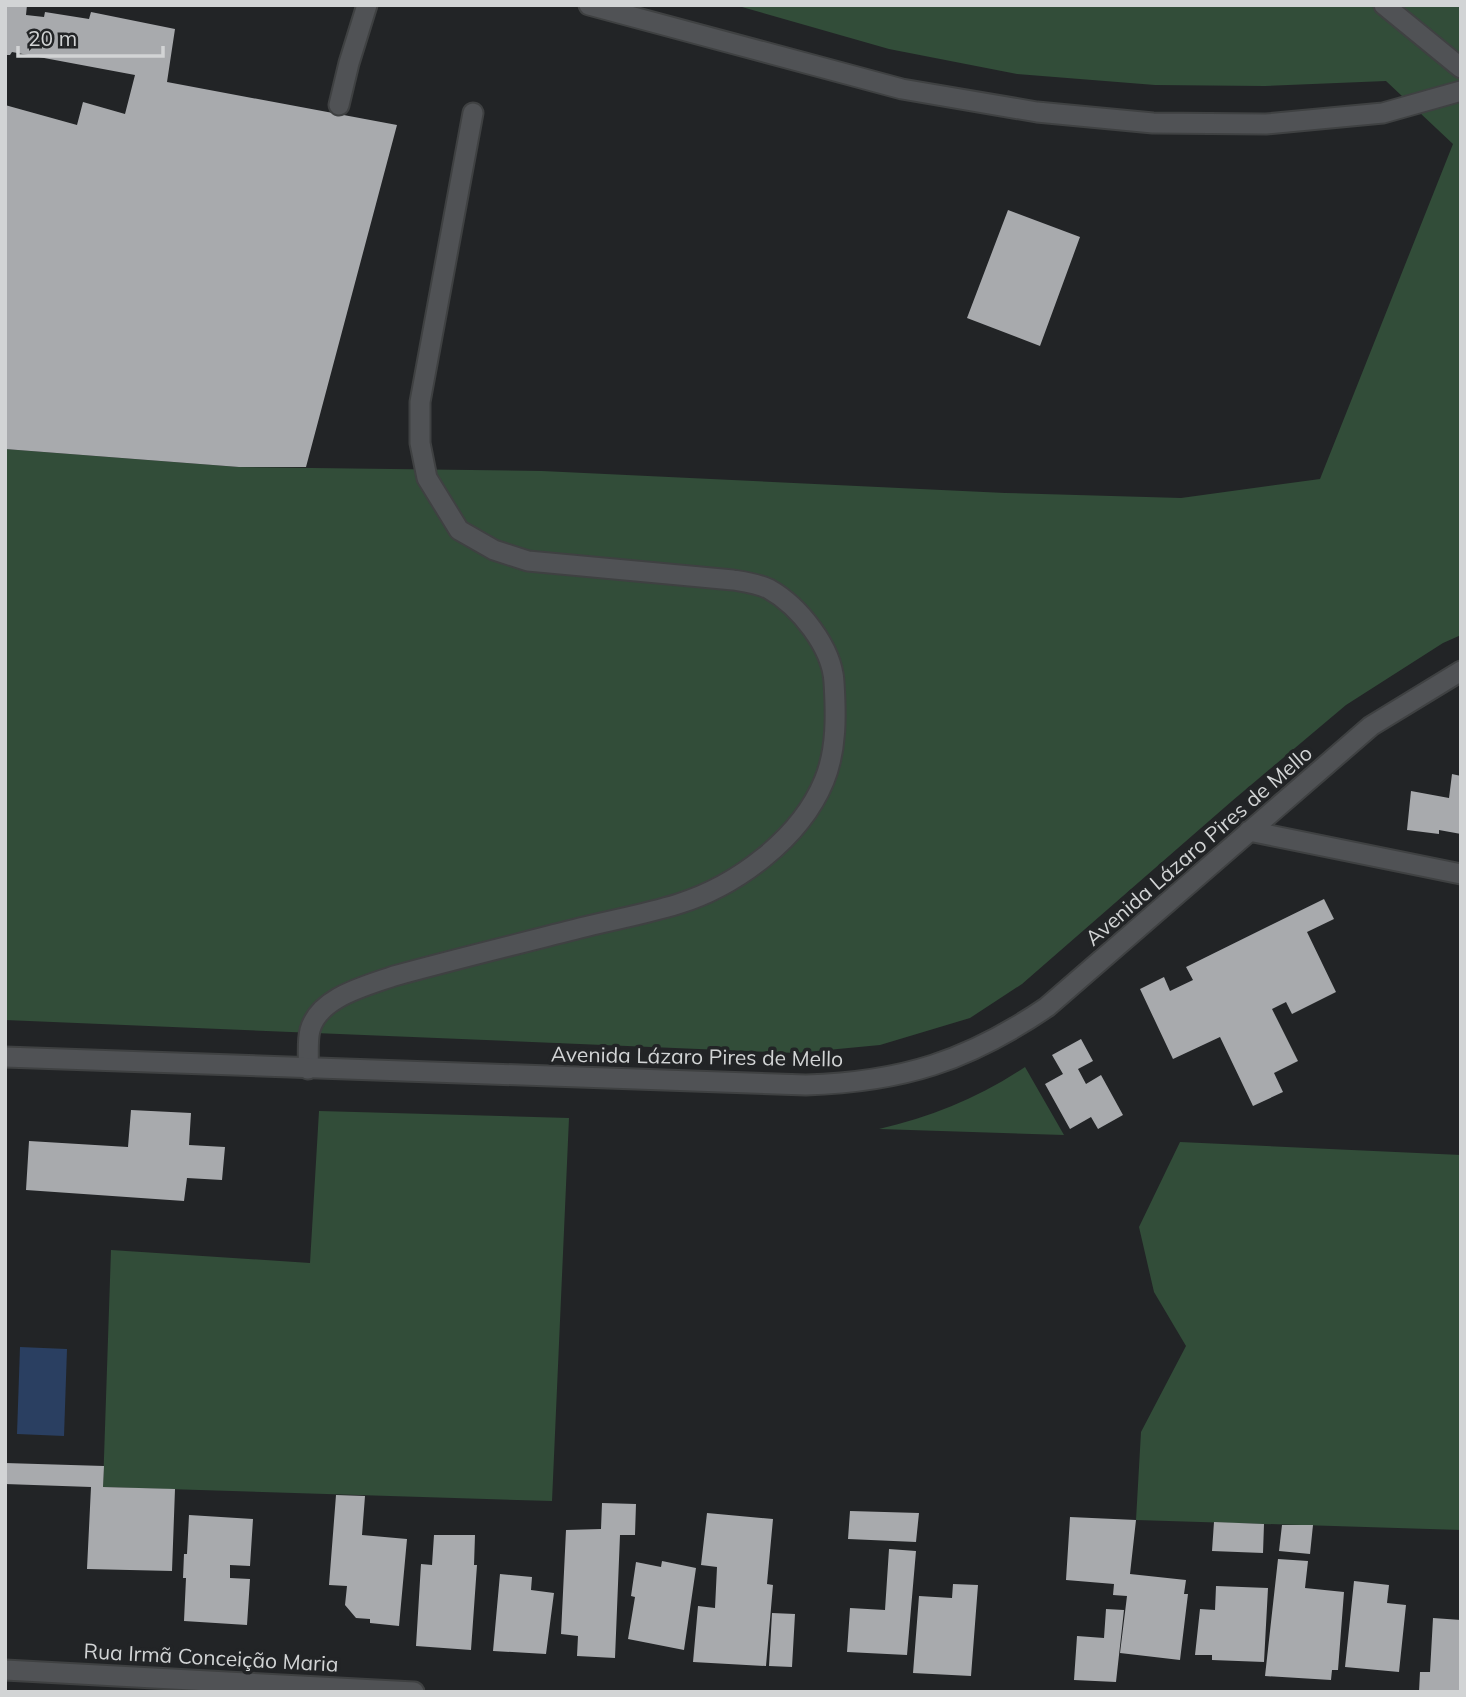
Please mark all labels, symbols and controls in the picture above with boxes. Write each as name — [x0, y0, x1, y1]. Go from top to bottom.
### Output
scale bar — [18, 14, 163, 58]
text: 20 m — [28, 25, 77, 51]
street label: Avenida Lázaro Pires de Mello — [1080, 740, 1317, 951]
street label: Avenida Lázaro Pires de Mello — [551, 1040, 843, 1072]
street label: Rua Irmã Conceição Maria — [83, 1637, 339, 1677]

